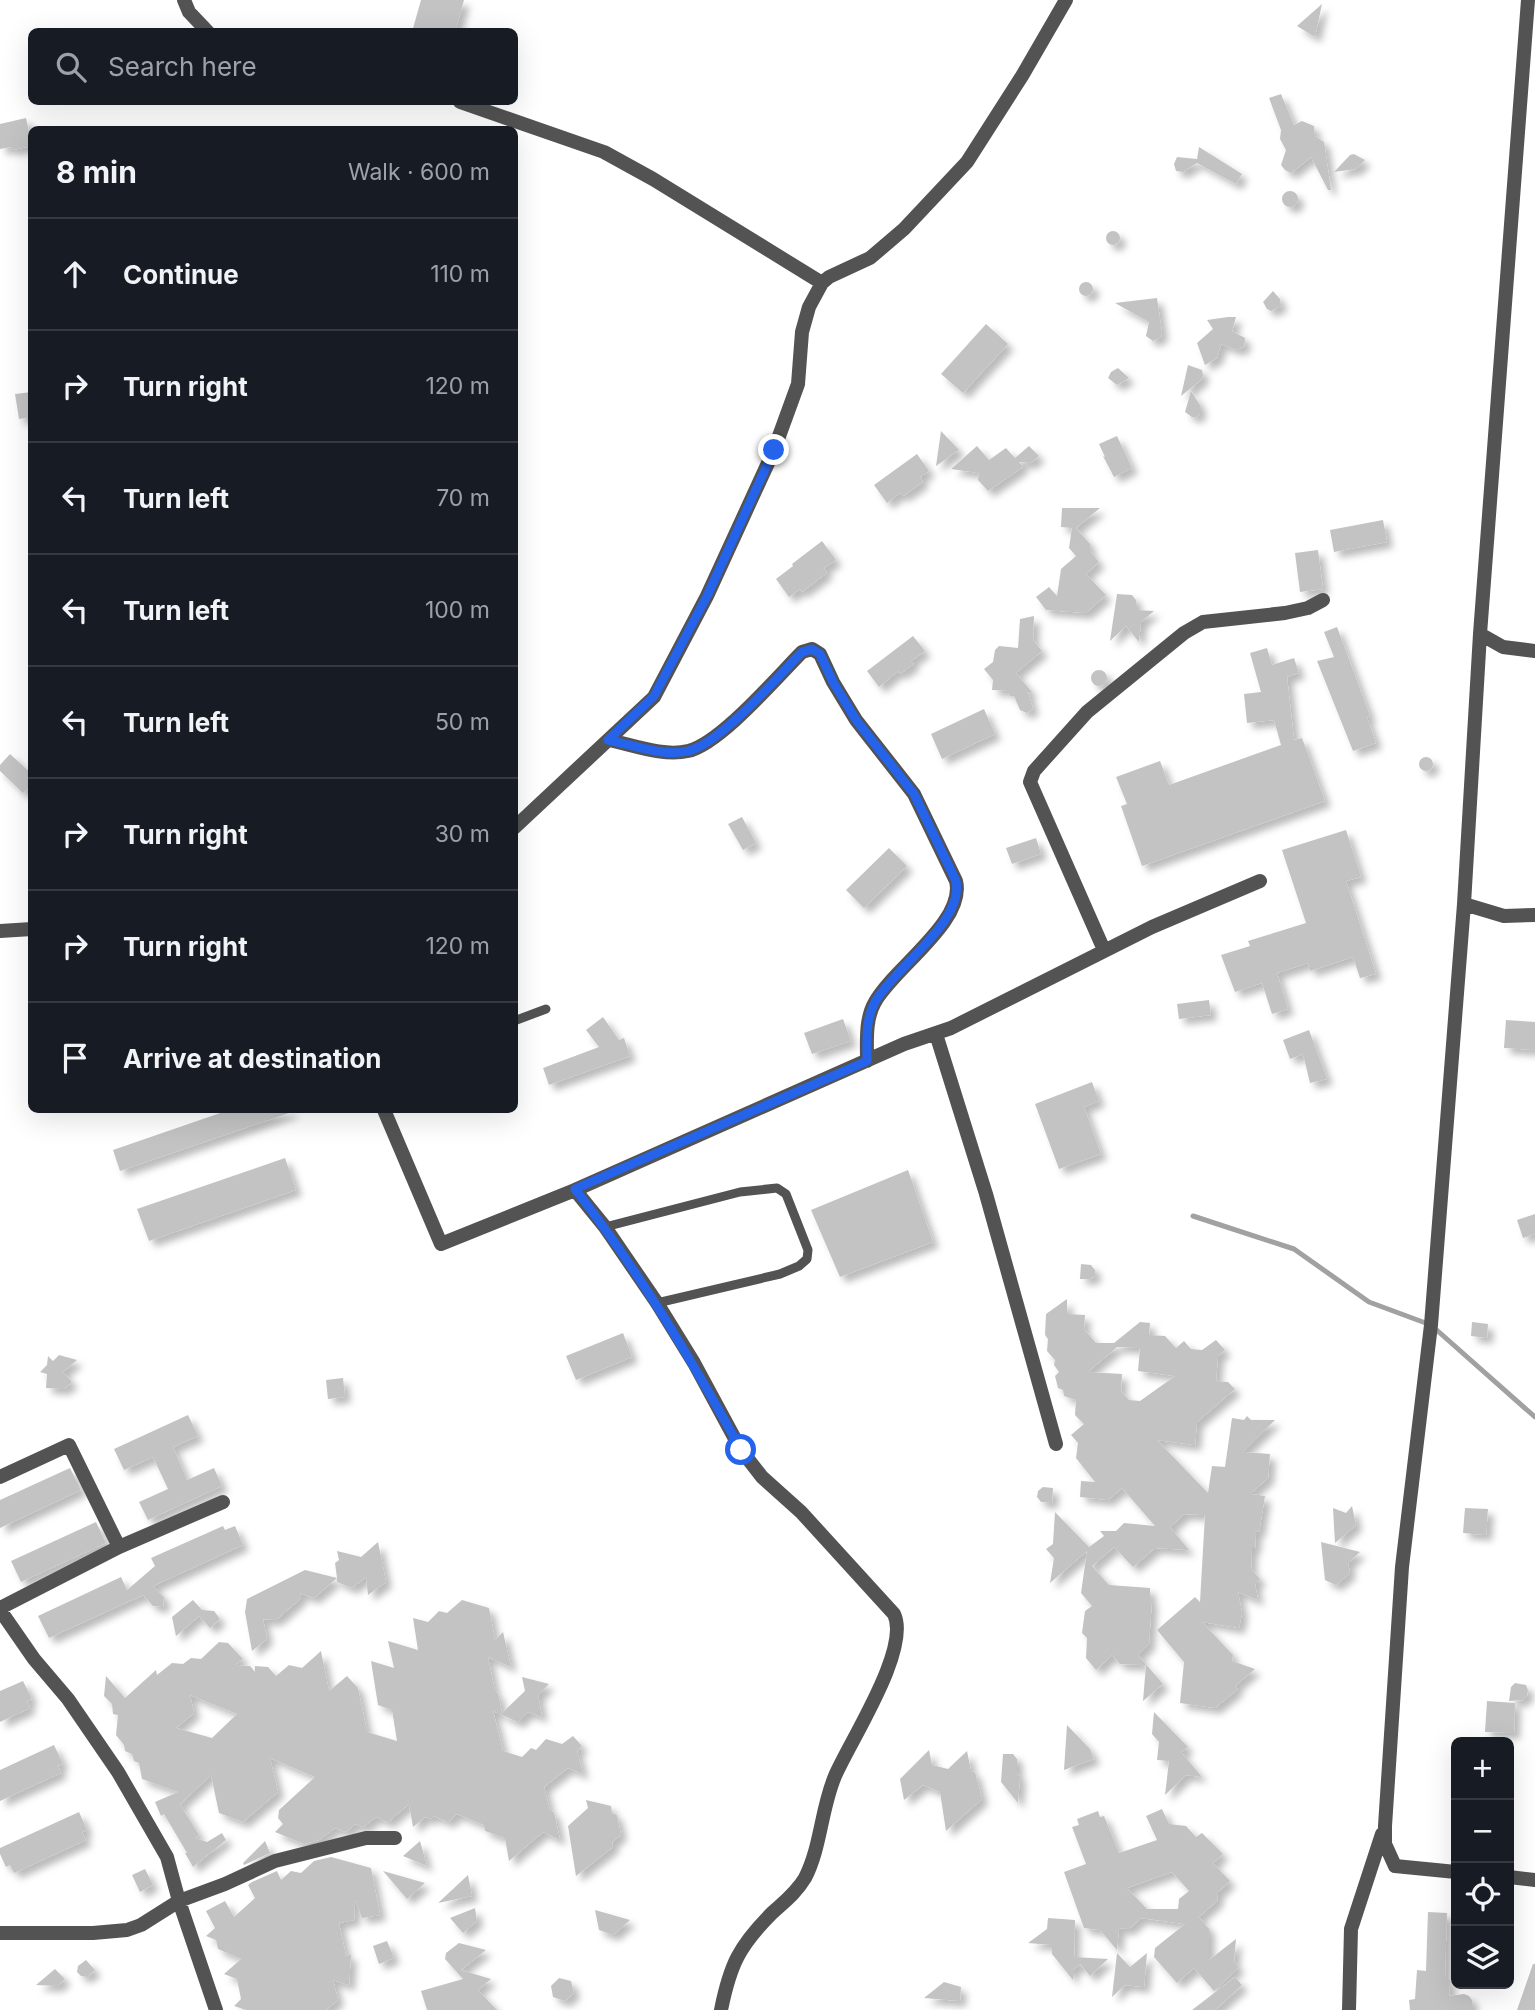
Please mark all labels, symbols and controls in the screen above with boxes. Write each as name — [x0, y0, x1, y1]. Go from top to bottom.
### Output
search box — [28, 28, 518, 105]
icon: search — [52, 48, 90, 86]
text: Search here — [108, 51, 257, 82]
text: 8 min — [56, 154, 137, 190]
text: Walk · 600 m — [348, 158, 490, 186]
icon: ahead — [56, 255, 94, 293]
text: Continue — [123, 259, 239, 290]
text: 110 m — [430, 260, 490, 288]
icon: right — [56, 367, 94, 405]
text: Turn right — [123, 371, 248, 402]
text: 120 m — [425, 372, 490, 400]
route end — [758, 434, 789, 465]
icon: left — [56, 479, 94, 517]
text: Turn left — [123, 483, 229, 514]
text: 70 m — [436, 484, 490, 512]
icon: left — [56, 591, 94, 629]
text: Turn left — [123, 595, 229, 626]
text: 100 m — [425, 596, 490, 624]
icon: left — [56, 703, 94, 741]
text: Turn left — [123, 707, 229, 738]
text: 50 m — [435, 708, 490, 736]
icon: right — [56, 815, 94, 853]
text: Turn right — [123, 819, 248, 850]
text: 30 m — [435, 820, 490, 848]
icon: right — [56, 927, 94, 965]
text: Turn right — [123, 931, 248, 962]
text: 120 m — [425, 932, 490, 960]
icon: arrive — [56, 1039, 94, 1077]
text: Arrive at destination — [123, 1043, 382, 1074]
route start — [725, 1434, 756, 1465]
map controls — [1451, 1737, 1514, 1989]
button: + — [1451, 1737, 1514, 1800]
button: − — [1451, 1800, 1514, 1863]
button: locate — [1451, 1863, 1514, 1926]
button: layers — [1451, 1926, 1514, 1989]

